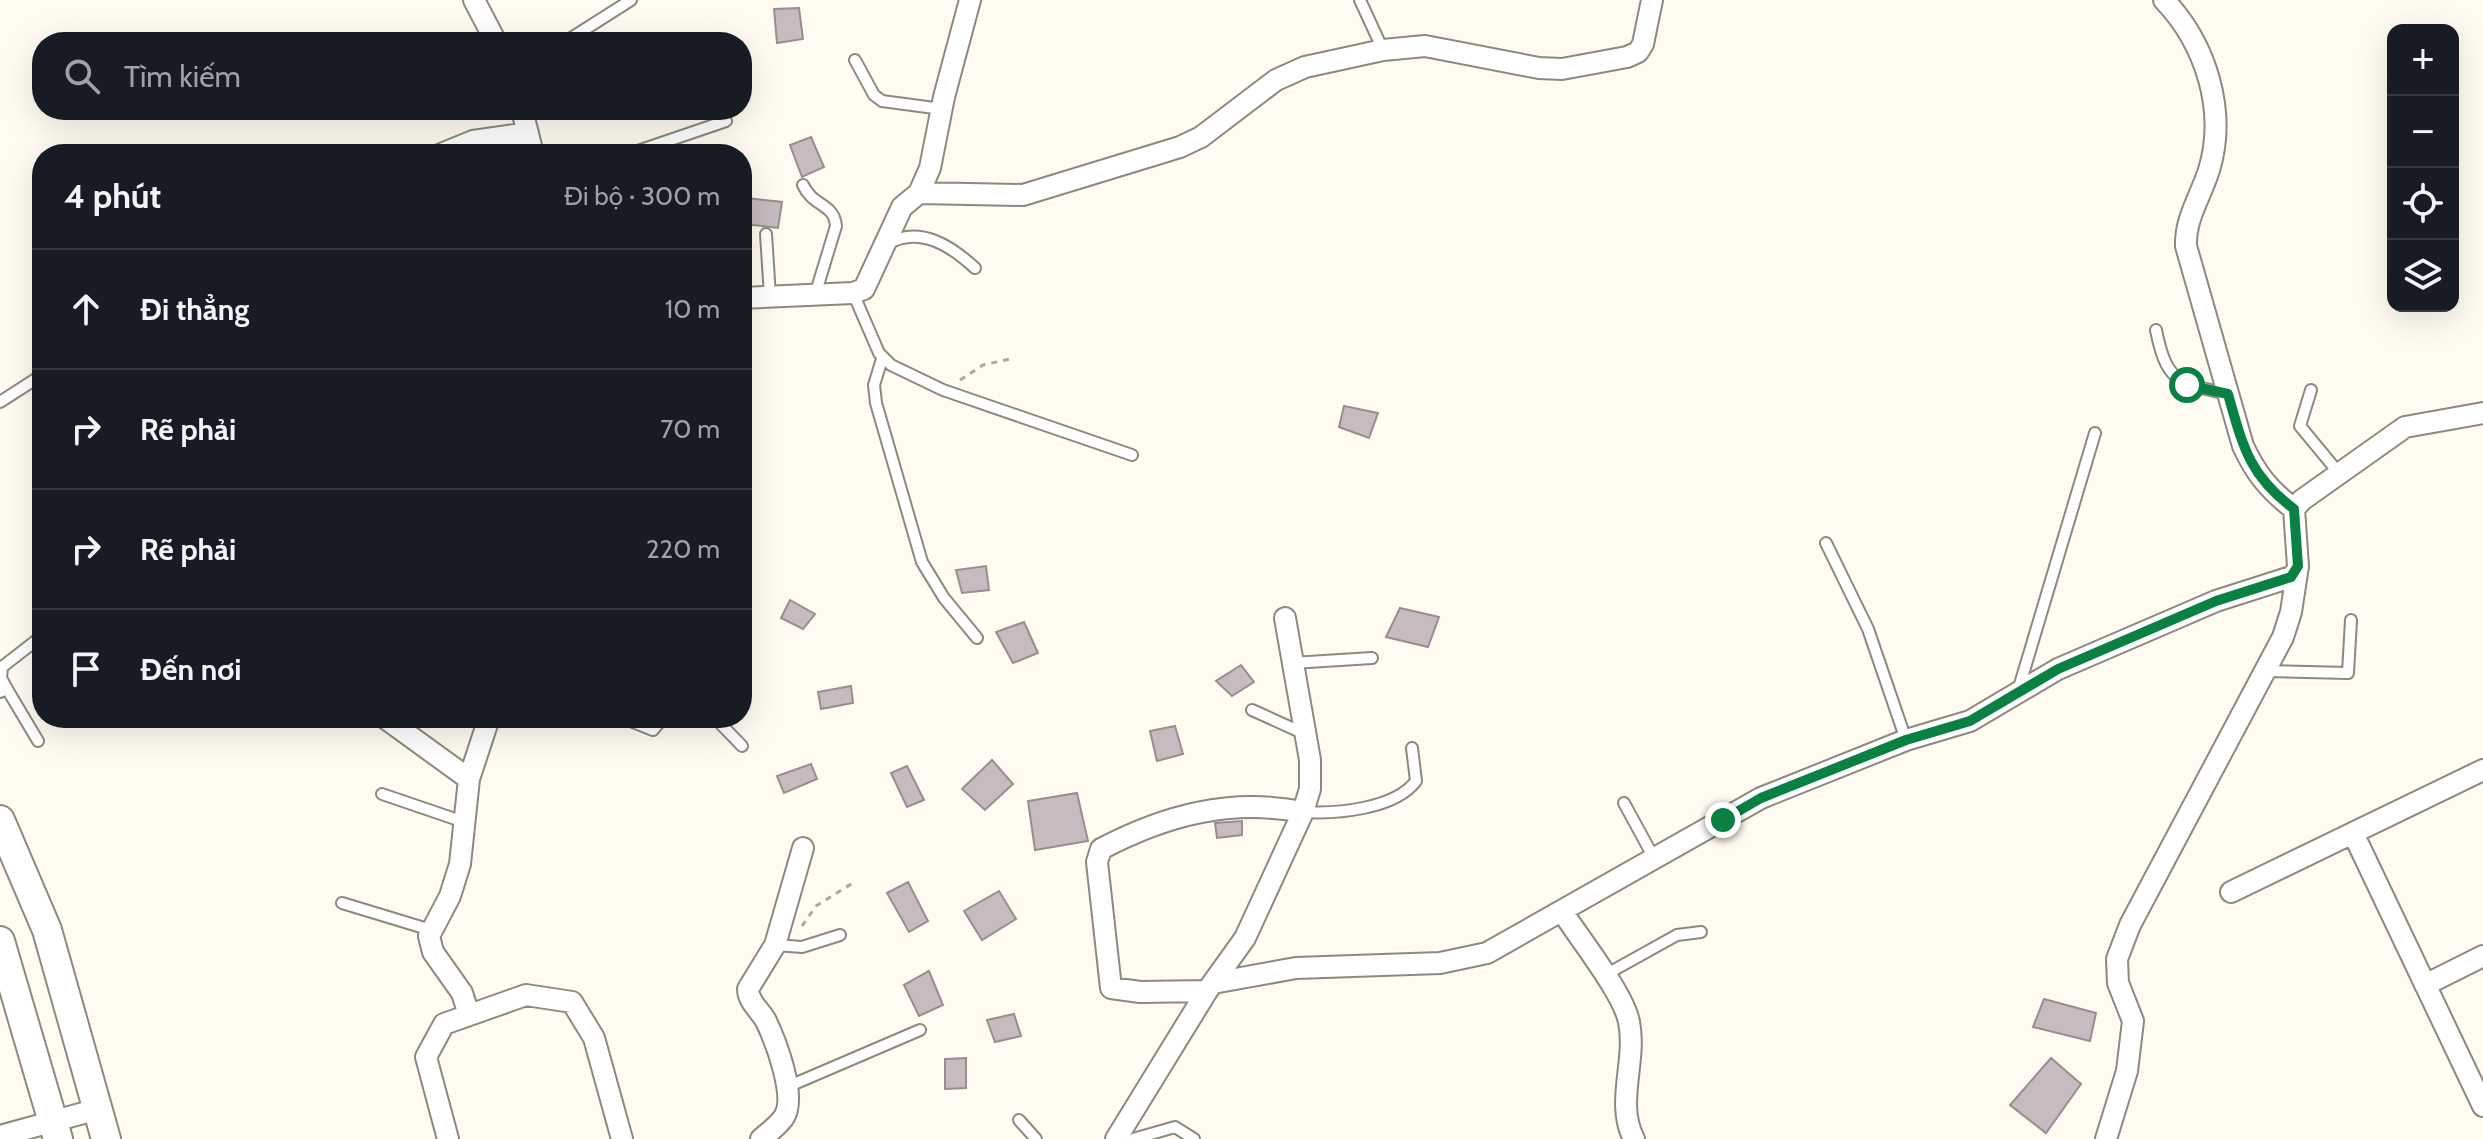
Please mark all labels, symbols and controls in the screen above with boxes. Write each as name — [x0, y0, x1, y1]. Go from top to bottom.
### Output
map controls — [2387, 24, 2459, 312]
button: + — [2387, 24, 2459, 96]
search box — [32, 32, 752, 120]
icon: search — [60, 54, 104, 98]
text: Tìm kiếm — [124, 58, 241, 95]
button: − — [2387, 96, 2459, 168]
button: locate — [2387, 168, 2459, 240]
text: 4 phút — [64, 175, 161, 217]
text: Đi bộ · 300 m — [564, 180, 720, 212]
button: layers — [2387, 240, 2459, 312]
icon: ahead — [64, 287, 108, 331]
text: Đi thẳng — [140, 291, 249, 328]
text: 10 m — [665, 293, 720, 325]
route start — [2169, 367, 2205, 403]
icon: right — [64, 407, 108, 451]
text: Rẽ phải — [140, 411, 236, 448]
text: 70 m — [660, 413, 720, 445]
icon: right — [64, 527, 108, 571]
text: Rẽ phải — [140, 531, 236, 568]
text: 220 m — [646, 533, 720, 565]
icon: arrive — [64, 647, 108, 691]
text: Đến nơi — [140, 651, 242, 688]
route end — [1705, 802, 1741, 838]

